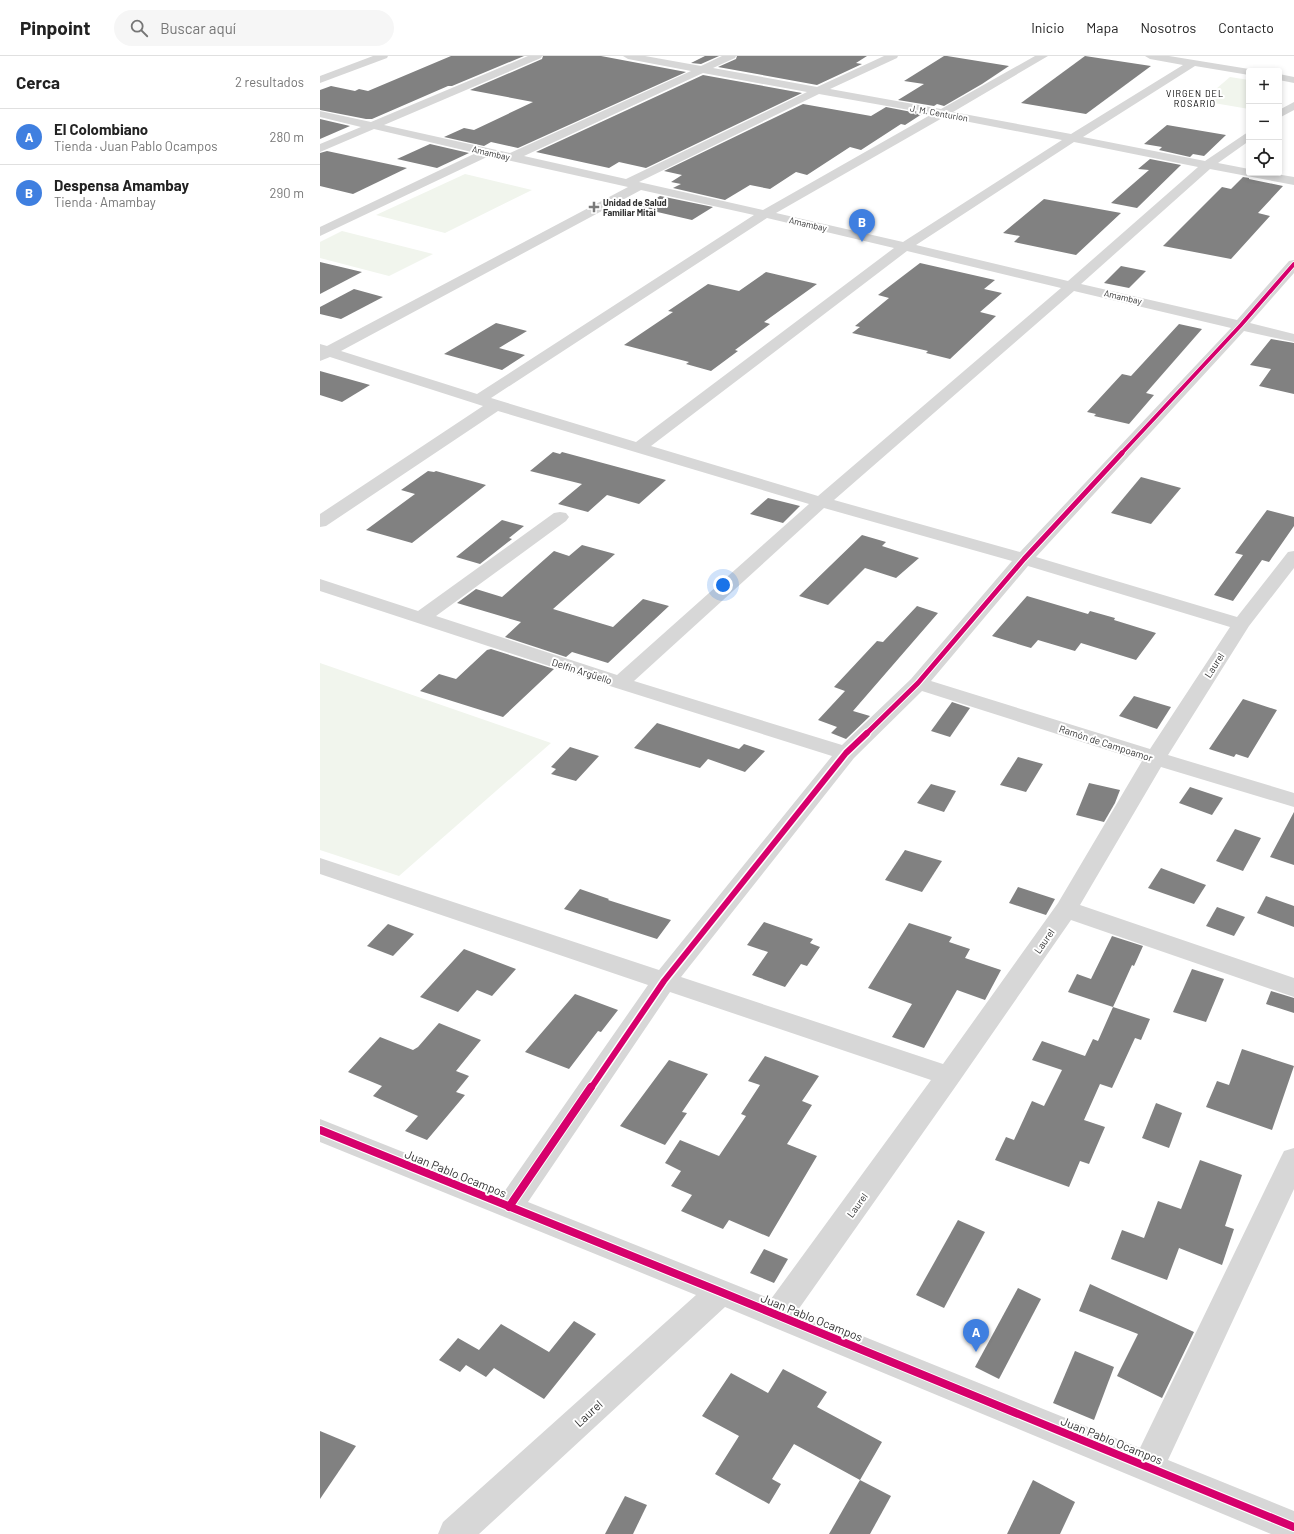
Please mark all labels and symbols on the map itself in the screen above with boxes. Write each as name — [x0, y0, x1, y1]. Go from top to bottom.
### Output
district label: VIRGEN DEL ROSARIO — [1166, 88, 1224, 109]
street label: J. M. Centurion — [909, 102, 969, 124]
street label: Amambay — [471, 143, 511, 163]
place label: Unidad de Salud Familiar Mitai — [603, 197, 667, 218]
marker: Unidad de Salud Familiar Mitai — [588, 201, 600, 213]
pin: B — [849, 209, 875, 242]
street label: Amambay — [788, 214, 828, 234]
street label: Amambay — [1103, 287, 1143, 307]
your location — [713, 575, 733, 595]
street label: Laurel — [1202, 650, 1226, 680]
street label: Delfín Argüello — [550, 656, 614, 686]
street label: Ramón de Campoamor — [1058, 722, 1155, 764]
street label: Laurel — [1031, 926, 1057, 956]
street label: Juan Pablo Ocampos — [403, 1146, 509, 1200]
street label: Laurel — [844, 1190, 870, 1220]
street label: Juan Pablo Ocampos — [759, 1290, 865, 1344]
pin: A — [963, 1319, 989, 1352]
street label: Laurel — [571, 1397, 605, 1429]
street label: Juan Pablo Ocampos — [1059, 1413, 1165, 1467]

